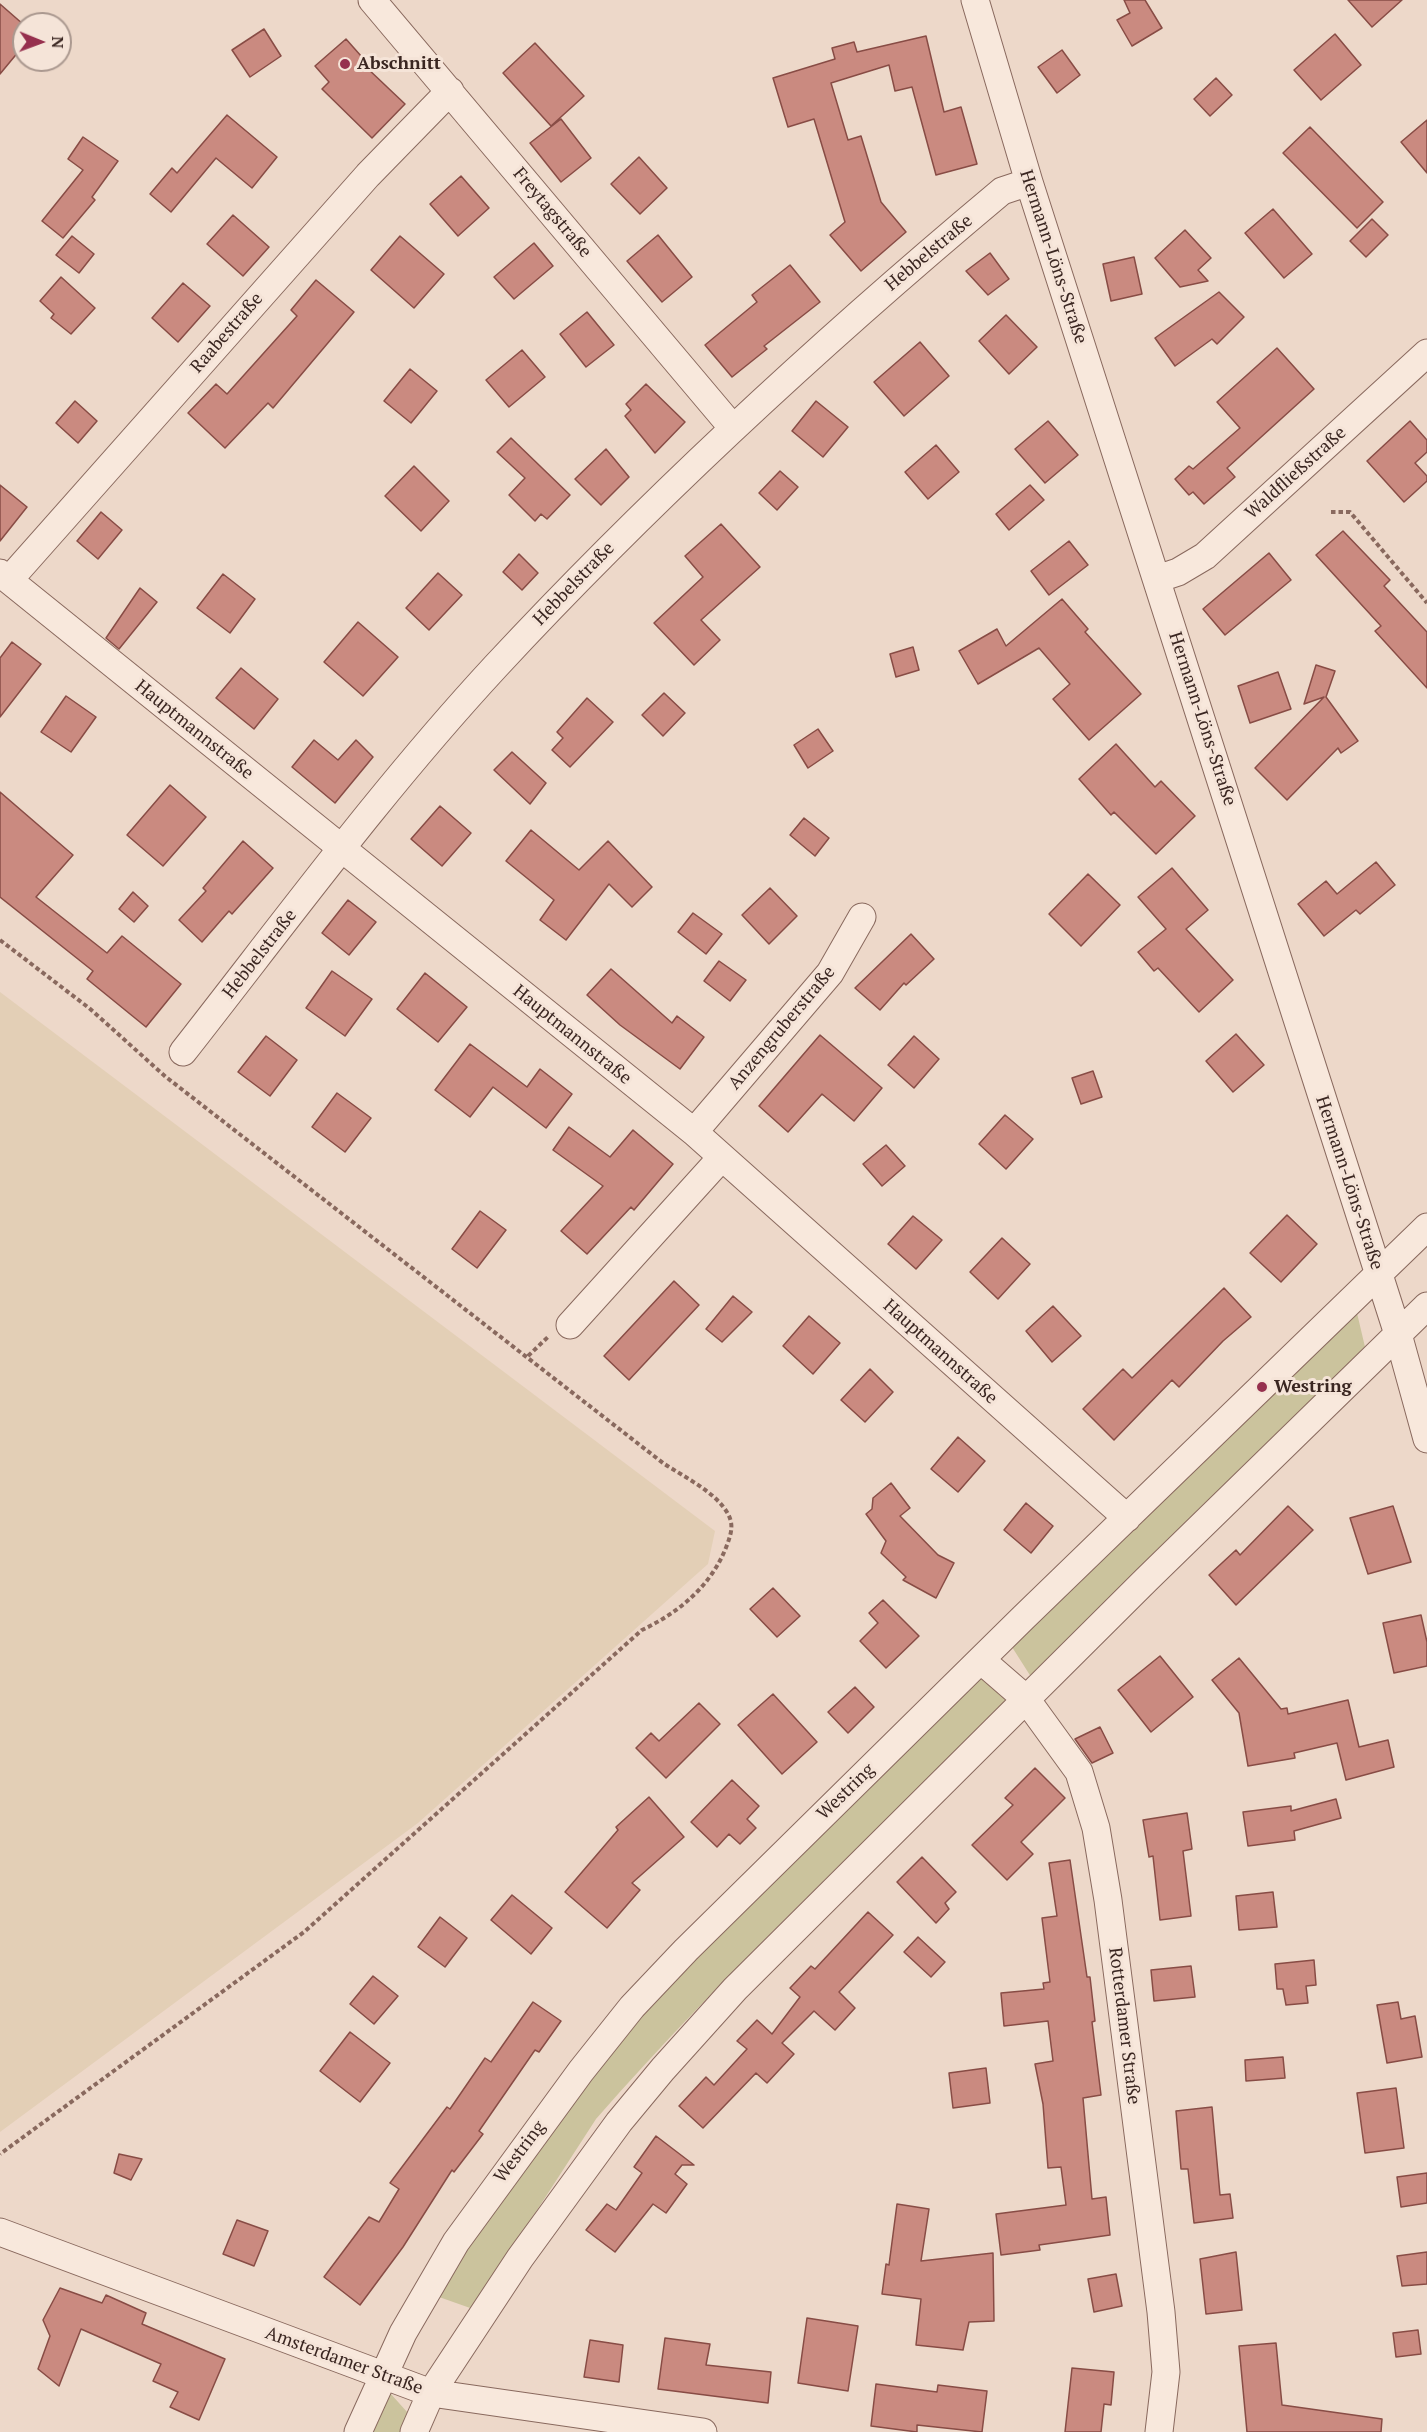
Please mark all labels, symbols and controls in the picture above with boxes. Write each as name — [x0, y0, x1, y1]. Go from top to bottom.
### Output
north arrow — [12, 12, 72, 72]
text: N — [47, 36, 69, 49]
place label: Abschnitt — [357, 53, 441, 75]
marker: Abschnitt — [338, 57, 352, 71]
street label: Freytagstraße — [508, 164, 596, 262]
street label: Hermann-Löns-Straße — [1015, 167, 1091, 347]
street label: Hebbelstraße — [881, 210, 977, 296]
street label: Raabestraße — [186, 288, 268, 378]
street label: Waldfließstraße — [1241, 422, 1351, 524]
street label: Hebbelstraße — [529, 538, 619, 630]
street label: Hermann-Löns-Straße — [1164, 629, 1240, 809]
street label: Hauptmannstraße — [130, 676, 258, 784]
street label: Hebbelstraße — [218, 905, 302, 1003]
street label: Anzengruberstraße — [724, 962, 840, 1094]
street label: Hauptmannstraße — [508, 981, 636, 1089]
street label: Hermann-Löns-Straße — [1311, 1093, 1387, 1273]
street label: Hauptmannstraße — [878, 1295, 1002, 1409]
place label: Westring — [1274, 1376, 1352, 1398]
marker: Westring — [1255, 1380, 1269, 1394]
street label: Westring — [813, 1759, 879, 1825]
street label: Rotterdamer Straße — [1104, 1946, 1144, 2106]
street label: Westring — [490, 2117, 550, 2187]
street label: Amsterdamer Straße — [262, 2322, 426, 2400]

